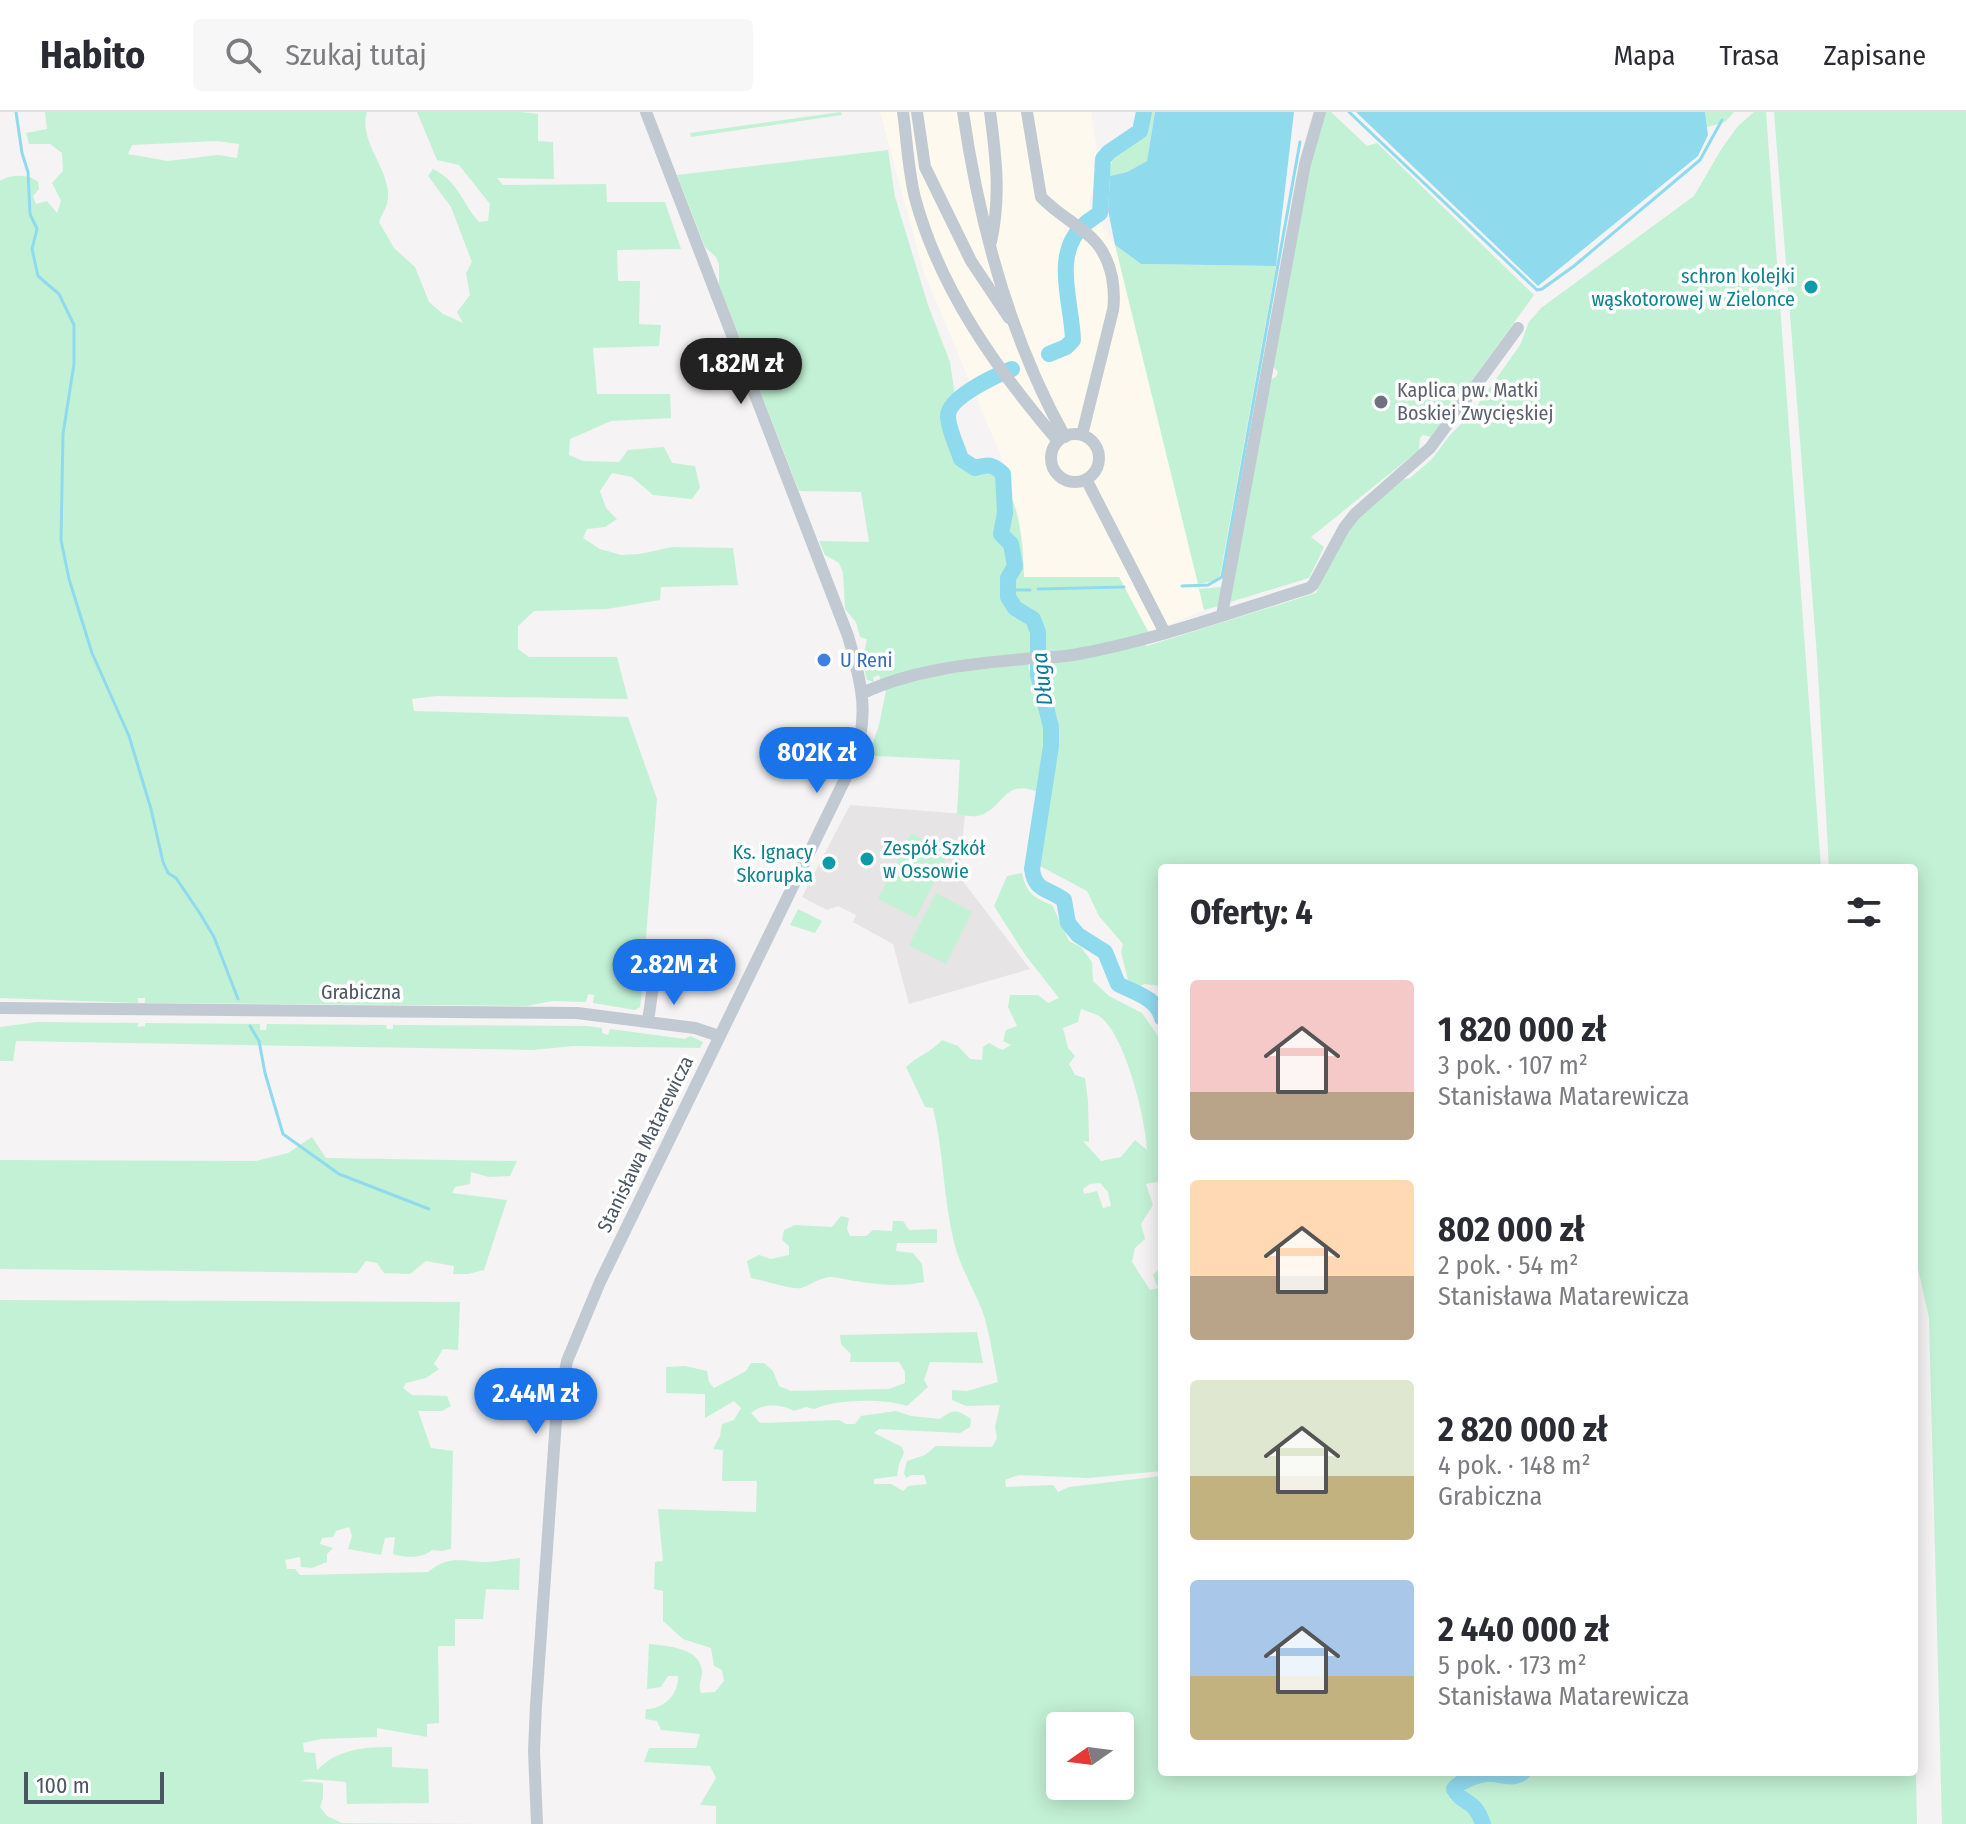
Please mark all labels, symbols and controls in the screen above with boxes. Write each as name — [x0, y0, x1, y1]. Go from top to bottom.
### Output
search box — [193, 19, 753, 91]
text: Habito — [40, 32, 145, 78]
icon: search — [221, 33, 265, 77]
text: Szukaj tutaj — [285, 37, 427, 73]
text: Mapa — [1613, 39, 1675, 72]
text: Trasa — [1719, 39, 1779, 72]
text: Zapisane — [1823, 39, 1926, 72]
place label: schron kolejki wąskotorowej w Zielonce — [1591, 264, 1795, 311]
marker: schron kolejki wąskotorowej w Zielonce — [1802, 278, 1820, 296]
pin: 1.82M zł — [658, 338, 824, 406]
text: 1.82M zł — [698, 348, 784, 379]
place label: Kaplica pw. Matki Boskiej Zwycięskiej — [1397, 378, 1553, 425]
marker: Kaplica pw. Matki Boskiej Zwycięskiej — [1372, 393, 1390, 411]
place label: U Reni — [840, 648, 893, 672]
marker: U Reni — [815, 651, 833, 669]
water label: Długa — [1026, 651, 1058, 707]
pin: 802K zł — [743, 727, 891, 795]
text: 802K zł — [777, 737, 857, 768]
place label: Zespół Szkół w Ossowie — [883, 836, 985, 883]
place label: Ks. Ignacy Skorupka — [732, 840, 813, 887]
marker: Zespół Szkół w Ossowie — [858, 850, 876, 868]
marker: Ks. Ignacy Skorupka — [820, 854, 838, 872]
icon: filters — [1842, 890, 1886, 934]
text: Oferty: 4 — [1190, 892, 1313, 933]
pin: 2.82M zł — [591, 939, 757, 1007]
text: 2.82M zł — [631, 949, 717, 980]
street label: Grabiczna — [321, 980, 401, 1004]
text: 1 820 000 zł — [1438, 1009, 1606, 1050]
icon: home — [1254, 1012, 1350, 1108]
text: 3 pok. · 107 m² — [1438, 1050, 1588, 1081]
street label: Stanisława Matarewicza — [592, 1052, 698, 1236]
text: Stanisława Matarewicza — [1438, 1081, 1689, 1112]
text: 802 000 zł — [1438, 1209, 1585, 1250]
icon: home — [1254, 1212, 1350, 1308]
text: 2 pok. · 54 m² — [1438, 1250, 1578, 1281]
text: Stanisława Matarewicza — [1438, 1281, 1689, 1312]
pin: 2.44M zł — [453, 1368, 619, 1436]
text: 2.44M zł — [492, 1378, 580, 1409]
text: 2 820 000 zł — [1438, 1409, 1608, 1450]
icon: home — [1254, 1412, 1350, 1508]
text: 4 pok. · 148 m² — [1438, 1450, 1591, 1481]
text: Grabiczna — [1438, 1481, 1542, 1512]
text: 2 440 000 zł — [1438, 1609, 1609, 1650]
icon: home — [1254, 1612, 1350, 1708]
text: 5 pok. · 173 m² — [1438, 1650, 1587, 1681]
text: Stanisława Matarewicza — [1438, 1681, 1689, 1712]
north arrow — [1046, 1712, 1134, 1800]
map controls — [1046, 1712, 1134, 1800]
scale bar — [24, 1768, 164, 1804]
text: 100 m — [36, 1772, 90, 1799]

